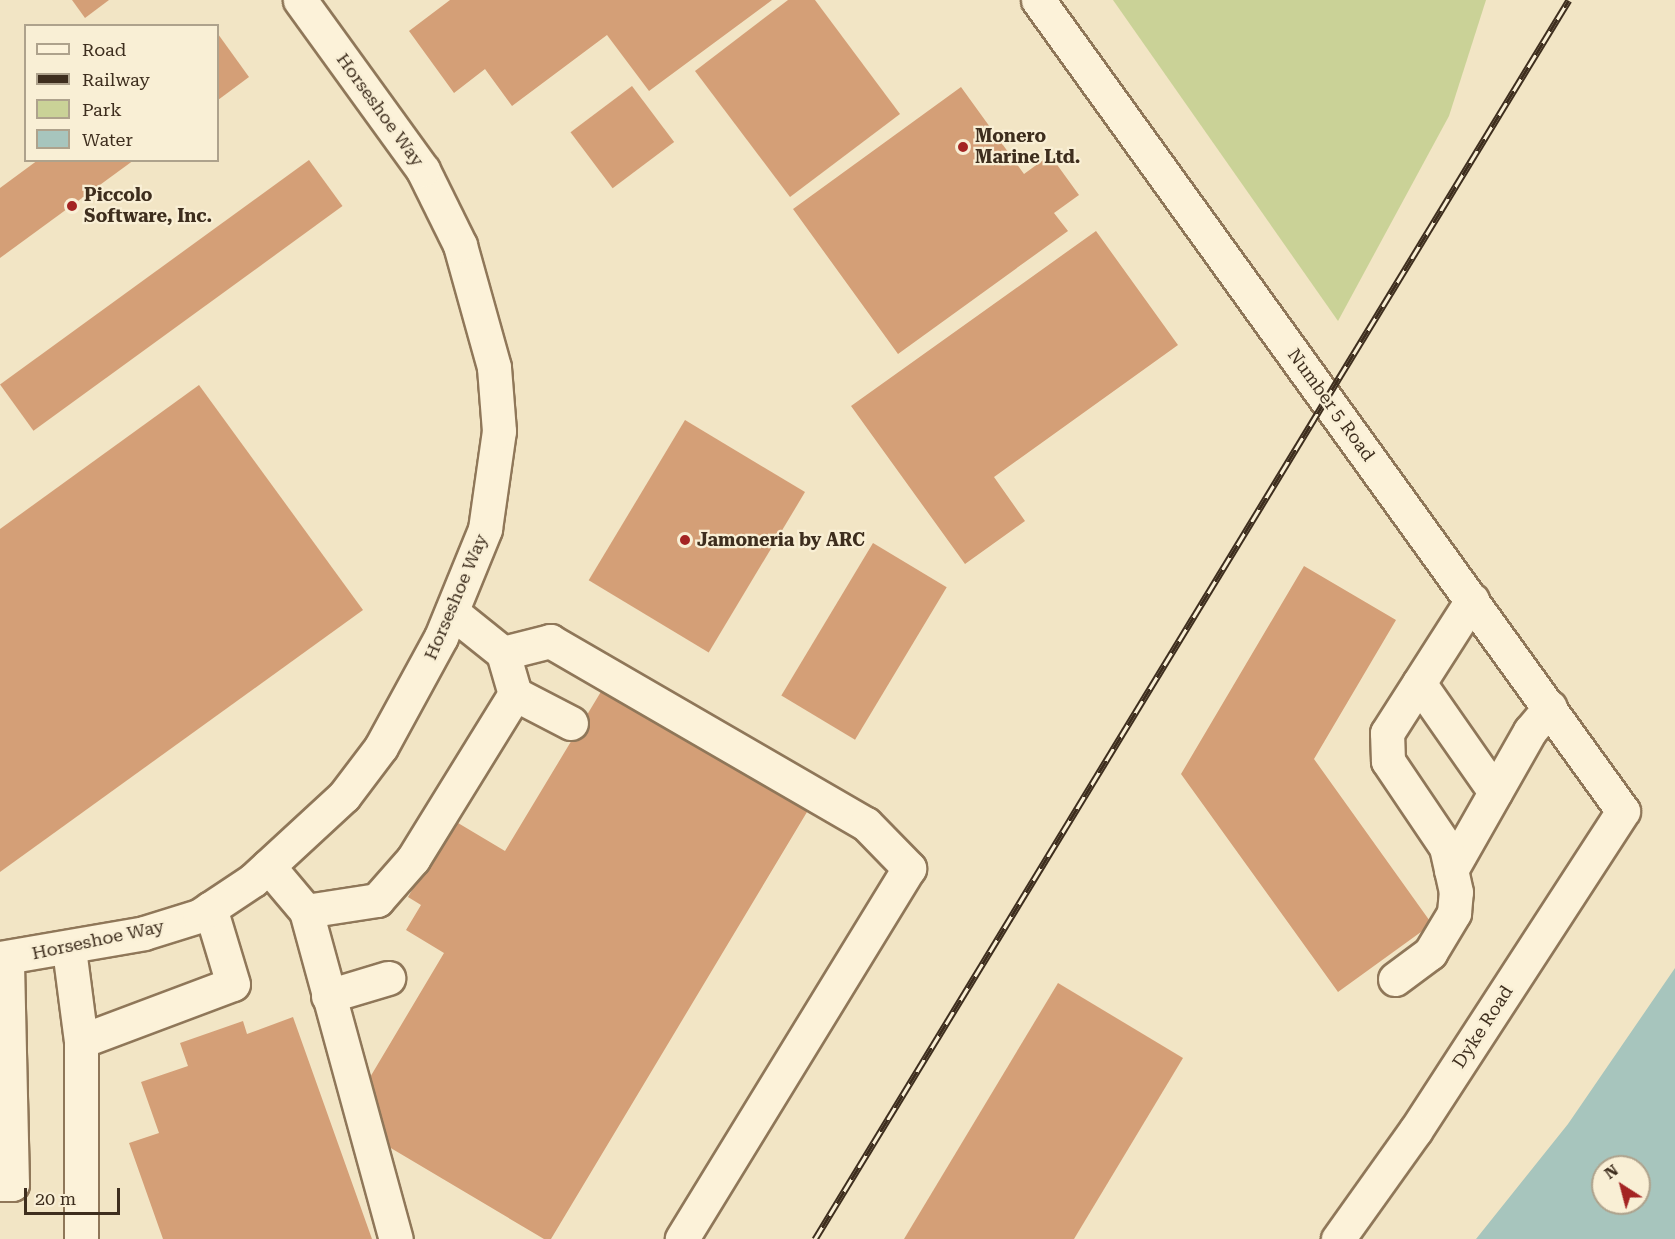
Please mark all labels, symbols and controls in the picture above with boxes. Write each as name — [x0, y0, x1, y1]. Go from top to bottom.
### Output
legend — [24, 24, 219, 162]
text: Road — [82, 39, 126, 60]
street label: Horseshoe Way — [332, 49, 428, 171]
text: Railway — [82, 69, 150, 90]
text: Park — [82, 99, 122, 120]
place label: Monero Marine Ltd. — [975, 126, 1080, 168]
text: Water — [82, 129, 133, 150]
marker: Monero Marine Ltd. — [956, 140, 970, 154]
place label: Piccolo Software, Inc. — [84, 185, 212, 228]
marker: Piccolo Software, Inc. — [65, 199, 79, 213]
street label: Number 5 Road — [1283, 344, 1379, 466]
place label: Jamoneria by ARC — [697, 529, 865, 551]
street label: Horseshoe Way — [420, 531, 492, 663]
marker: Jamoneria by ARC — [678, 533, 692, 547]
street label: Horseshoe Way — [30, 915, 166, 965]
street label: Dyke Road — [1448, 982, 1518, 1072]
north arrow — [1591, 1155, 1651, 1215]
text: N — [1601, 1160, 1622, 1183]
scale bar — [27, 1176, 123, 1214]
text: 20 m — [35, 1188, 76, 1209]

